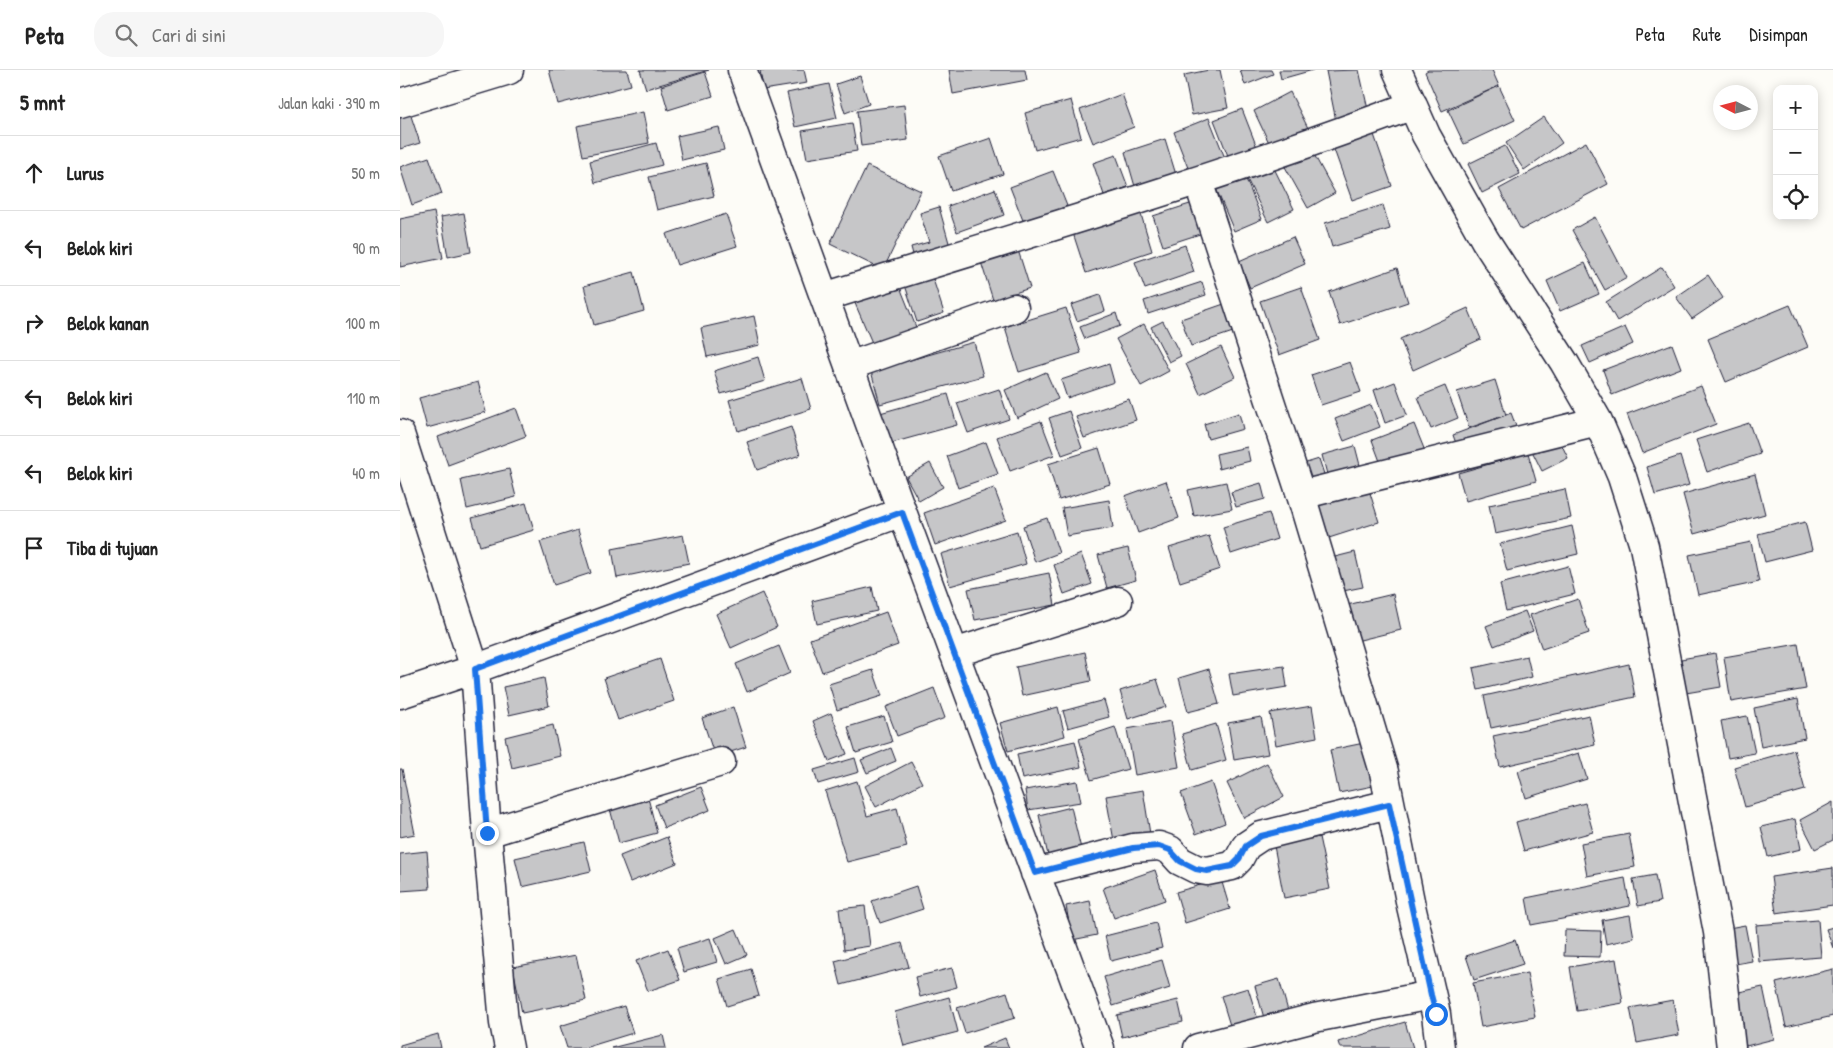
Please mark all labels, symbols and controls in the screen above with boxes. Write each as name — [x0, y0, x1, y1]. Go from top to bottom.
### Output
search box — [94, 12, 444, 57]
text: Peta — [25, 19, 64, 51]
icon: search — [112, 21, 140, 49]
text: Cari di sini — [152, 22, 226, 48]
text: Peta — [1636, 22, 1665, 47]
text: Rute — [1693, 22, 1721, 47]
text: Disimpan — [1749, 22, 1808, 47]
north arrow — [1713, 85, 1758, 130]
map controls — [1773, 85, 1818, 220]
button: + — [1773, 85, 1818, 130]
text: 5 mnt — [20, 88, 65, 117]
text: Jalan kaki · 390 m — [278, 92, 380, 114]
button: − — [1773, 130, 1818, 175]
icon: ahead — [20, 159, 48, 187]
text: Lurus — [67, 160, 104, 186]
text: 50 m — [352, 162, 380, 184]
button: locate — [1773, 175, 1818, 220]
icon: left — [20, 234, 48, 262]
text: Belok kiri — [67, 235, 133, 261]
text: 90 m — [352, 237, 380, 259]
icon: right — [20, 309, 48, 337]
text: Belok kanan — [67, 310, 149, 336]
text: 100 m — [345, 312, 380, 334]
icon: left — [20, 384, 48, 412]
text: Belok kiri — [67, 385, 133, 411]
text: 110 m — [347, 387, 380, 409]
icon: left — [20, 459, 48, 487]
text: Belok kiri — [67, 460, 133, 486]
text: 40 m — [352, 462, 380, 484]
icon: arrive — [20, 534, 48, 562]
text: Tiba di tujuan — [67, 535, 158, 561]
route end — [476, 822, 499, 845]
route start — [1425, 1003, 1448, 1026]

